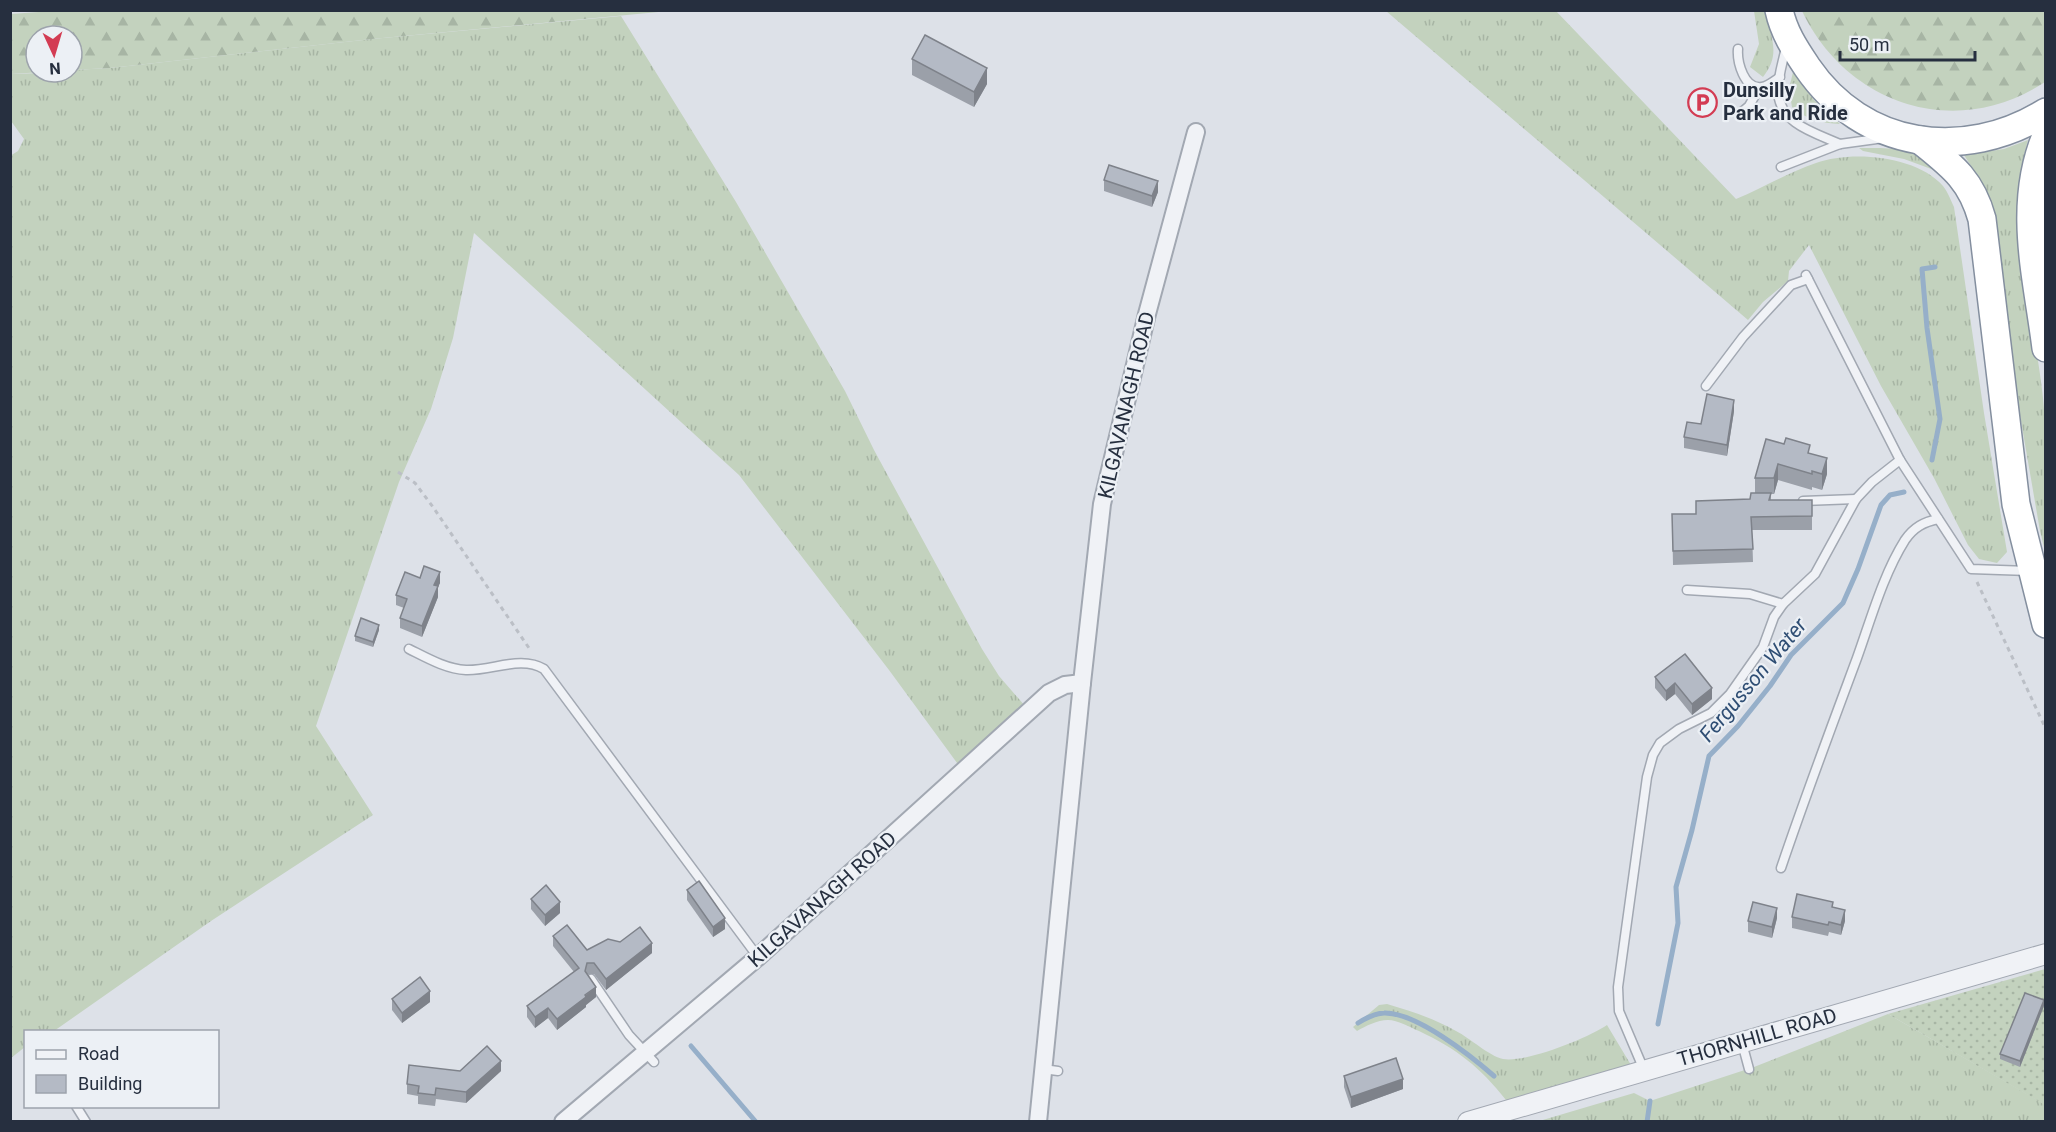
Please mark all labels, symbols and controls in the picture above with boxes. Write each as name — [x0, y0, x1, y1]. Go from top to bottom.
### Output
north arrow — [24, 24, 84, 84]
scale bar — [1840, 24, 1975, 62]
text: 50 m — [1849, 34, 1889, 55]
text: N — [49, 59, 61, 78]
place label: Dunsilly Park and Ride — [1723, 78, 1848, 125]
parking icon: Dunsilly Park and Ride — [1686, 86, 1718, 118]
street label: KILGAVANAGH ROAD — [1093, 309, 1159, 501]
water label: Fergusson Water — [1694, 613, 1812, 746]
street label: KILGAVANAGH ROAD — [743, 826, 901, 972]
street label: THORNHILL ROAD — [1674, 1003, 1840, 1071]
legend — [24, 1030, 219, 1108]
text: Road — [78, 1043, 119, 1064]
text: Building — [78, 1073, 142, 1094]

